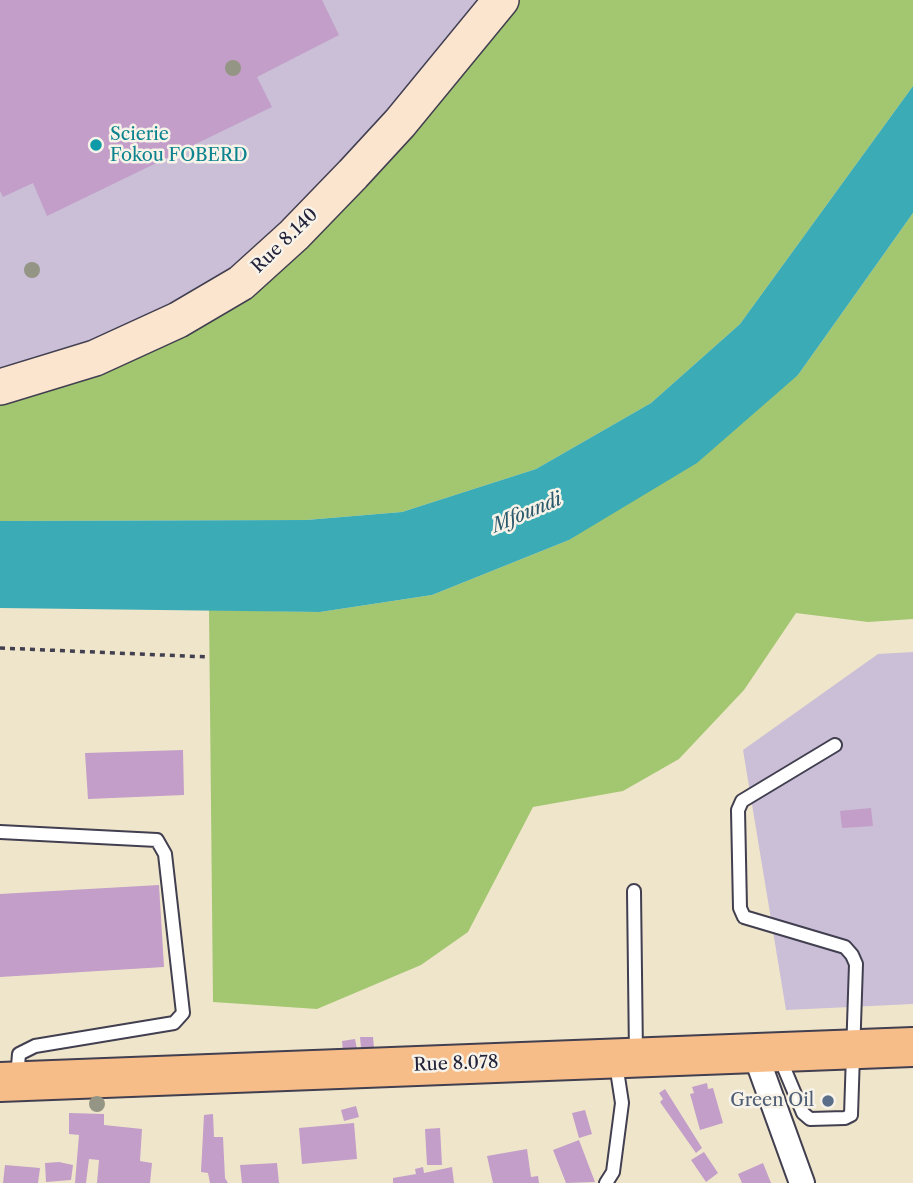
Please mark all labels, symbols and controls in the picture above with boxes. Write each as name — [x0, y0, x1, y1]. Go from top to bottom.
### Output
place label: Scierie Fokou FOBERD — [110, 124, 248, 166]
marker: Scierie Fokou FOBERD — [88, 137, 104, 153]
street label: Rue 8.140 — [247, 204, 323, 278]
water label: Mfoundi — [489, 488, 565, 538]
street label: Rue 8.078 — [413, 1052, 499, 1076]
place label: Green Oil — [730, 1090, 814, 1112]
marker: Green Oil — [820, 1093, 836, 1109]

